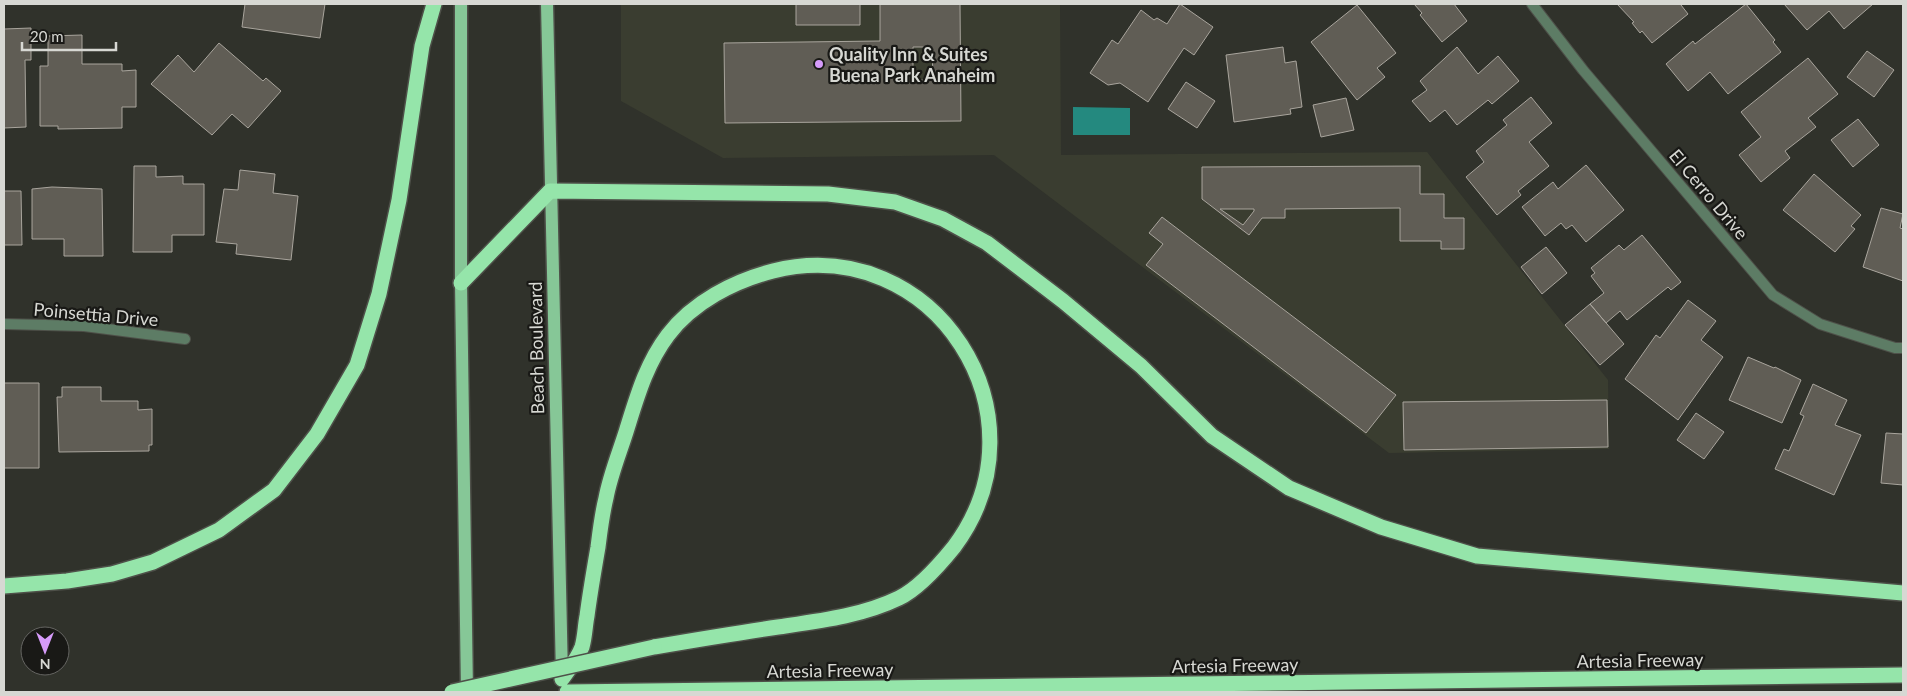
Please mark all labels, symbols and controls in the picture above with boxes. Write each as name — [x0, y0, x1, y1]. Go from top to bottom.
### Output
scale bar — [22, 20, 116, 52]
text: 20 m — [30, 27, 64, 45]
place label: Quality Inn & Suites Buena Park Anaheim — [829, 43, 995, 86]
marker: Quality Inn & Suites Buena Park Anaheim — [813, 58, 825, 70]
street label: El Cerro Drive — [1665, 144, 1753, 244]
street label: Beach Boulevard — [524, 281, 548, 415]
street label: Poinsettia Drive — [33, 298, 159, 330]
north arrow — [20, 626, 70, 676]
street label: Artesia Freeway — [1576, 648, 1704, 672]
street label: Artesia Freeway — [1171, 653, 1299, 677]
text: N — [40, 656, 50, 673]
street label: Artesia Freeway — [766, 658, 894, 682]

